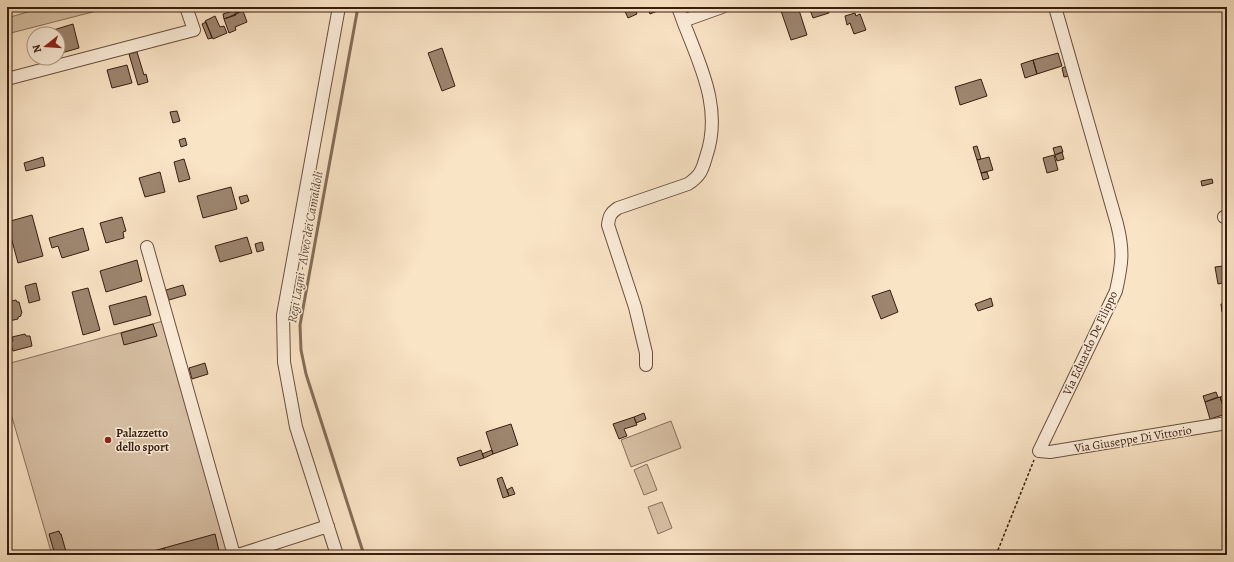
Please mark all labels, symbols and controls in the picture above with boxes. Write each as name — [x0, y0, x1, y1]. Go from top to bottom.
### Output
north arrow — [26, 26, 66, 66]
text: N — [29, 43, 45, 55]
water label: Regi Lagni - Alveo dei Camaldoli — [283, 169, 327, 324]
street label: Via Eduardo De Filippo — [1058, 288, 1121, 399]
street label: Via Giuseppe Di Vittorio — [1072, 422, 1193, 456]
place label: Palazzetto dello sport — [116, 425, 169, 455]
marker: Palazzetto dello sport — [103, 435, 113, 445]

